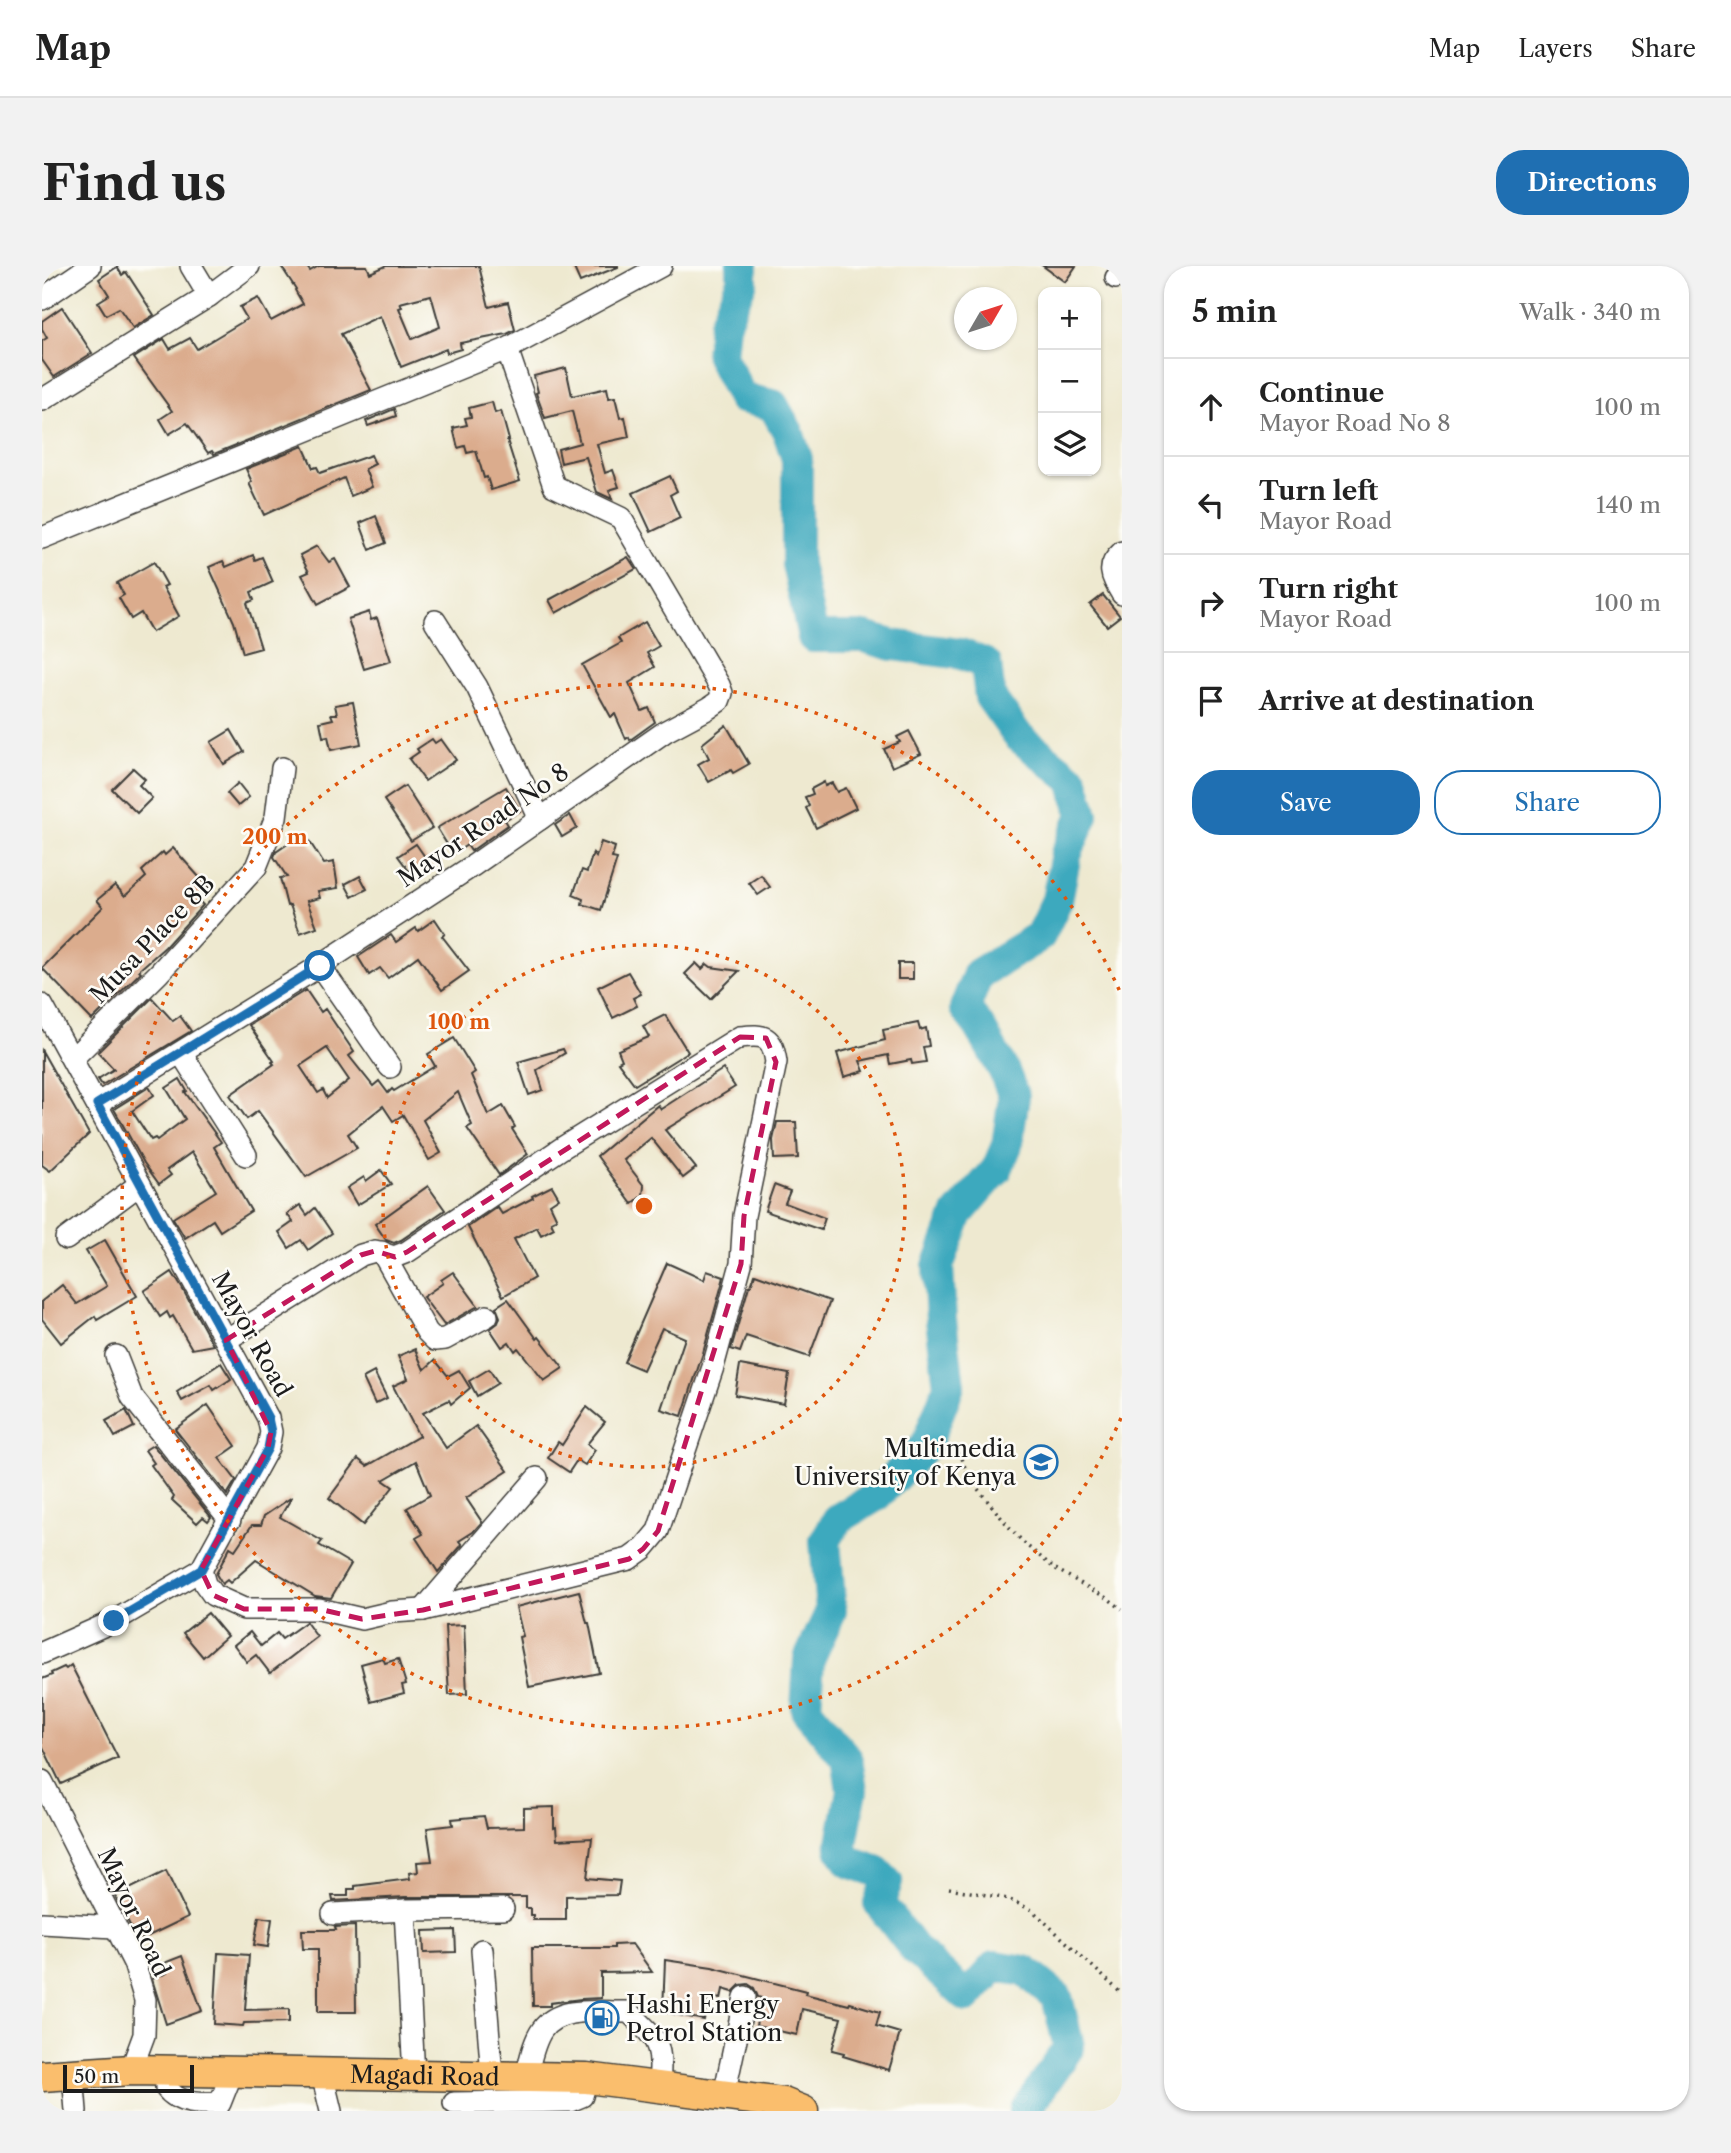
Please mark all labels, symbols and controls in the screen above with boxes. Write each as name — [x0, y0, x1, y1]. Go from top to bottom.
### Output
text: Map — [35, 28, 111, 69]
text: Map — [1429, 34, 1480, 63]
text: Layers — [1518, 34, 1593, 63]
text: Share — [1631, 34, 1696, 63]
button: Directions — [1496, 150, 1689, 215]
text: Find us — [42, 152, 226, 213]
north arrow — [954, 287, 1017, 350]
map controls — [1038, 287, 1101, 476]
button: + — [1038, 287, 1101, 350]
text: 5 min — [1192, 293, 1277, 330]
text: Walk · 340 m — [1519, 298, 1661, 326]
button: − — [1038, 350, 1101, 413]
text: Continue — [1259, 377, 1384, 409]
icon: ahead — [1192, 388, 1230, 426]
text: 100 m — [1595, 393, 1661, 421]
text: Mayor Road No 8 — [1259, 409, 1451, 437]
button: layers — [1038, 413, 1101, 476]
text: Turn left — [1259, 475, 1378, 507]
icon: left — [1192, 486, 1230, 524]
text: 140 m — [1596, 491, 1661, 519]
text: Mayor Road — [1259, 507, 1392, 535]
text: Turn right — [1259, 573, 1398, 605]
icon: right — [1192, 584, 1230, 622]
text: 100 m — [1595, 589, 1661, 617]
text: Mayor Road — [1259, 605, 1392, 633]
icon: arrive — [1192, 682, 1230, 720]
text: Arrive at destination — [1259, 685, 1534, 717]
street label: Mayor Road No 8 — [392, 757, 574, 893]
button: Save — [1192, 770, 1420, 835]
button: Share — [1434, 770, 1661, 835]
text: 200 m — [242, 824, 308, 849]
street label: Musa Place 8B — [84, 869, 220, 1009]
route start — [304, 950, 335, 981]
text: 100 m — [428, 1009, 490, 1034]
centre of rings — [632, 1194, 656, 1218]
street label: Mayor Road — [206, 1266, 299, 1402]
place label: Multimedia University of Kenya — [794, 1434, 1016, 1491]
school or university icon: Multimedia University of Kenya — [1022, 1443, 1060, 1481]
route end — [98, 1605, 129, 1636]
street label: Mayor Road — [92, 1843, 177, 1981]
place label: Hashi Energy Petrol Station — [626, 1990, 782, 2047]
fuel station icon: Hashi Energy Petrol Station — [583, 1999, 621, 2037]
street label: Magadi Road — [350, 2059, 500, 2091]
scale bar — [63, 2062, 194, 2094]
text: 50 m — [74, 2065, 119, 2088]

